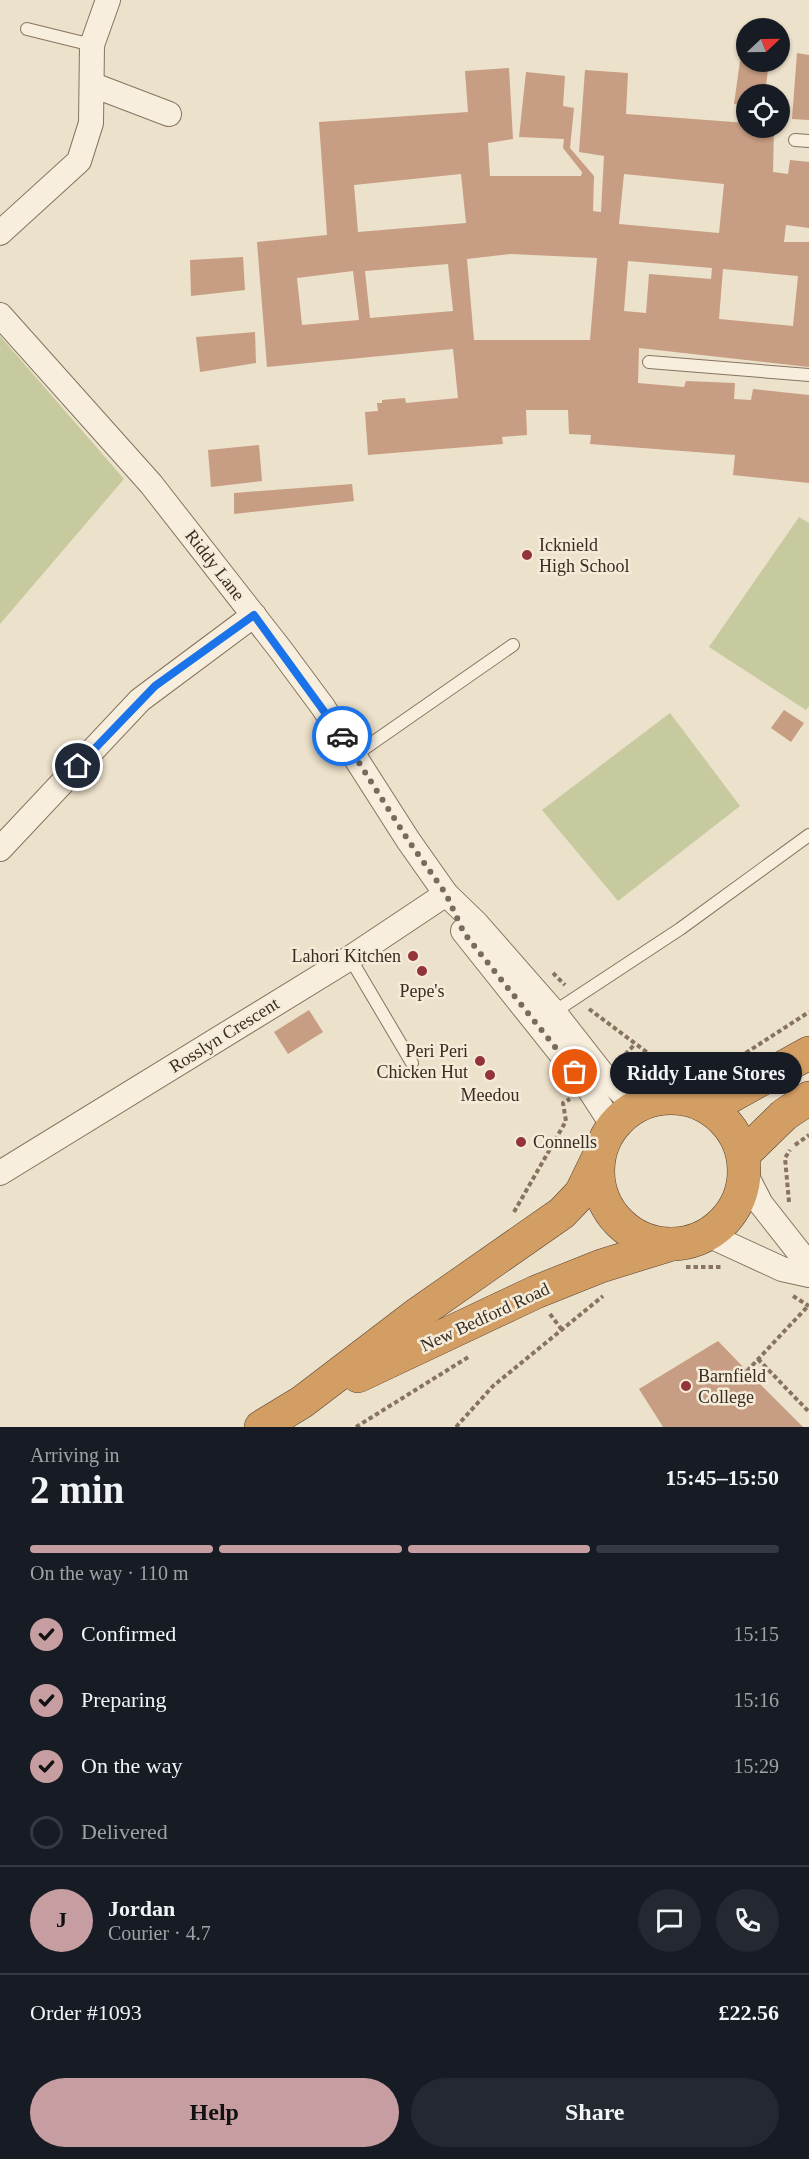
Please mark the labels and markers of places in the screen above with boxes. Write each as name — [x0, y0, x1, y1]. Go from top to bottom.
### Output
place label: Icknield High School — [539, 535, 630, 576]
marker: Icknield High School — [520, 548, 534, 562]
pin — [52, 740, 103, 791]
place label: Lahori Kitchen — [292, 946, 401, 966]
marker: Lahori Kitchen — [406, 949, 420, 963]
marker: Pepe's — [415, 964, 429, 978]
place label: Pepe's — [399, 981, 445, 1001]
place label: Peri Peri Chicken Hut — [377, 1041, 468, 1082]
pin — [549, 1046, 600, 1097]
callout: Riddy Lane Stores — [611, 1051, 803, 1093]
marker: Peri Peri Chicken Hut — [473, 1054, 487, 1068]
marker: Meedou — [483, 1068, 497, 1082]
place label: Meedou — [461, 1085, 519, 1105]
place label: Connells — [533, 1132, 597, 1152]
marker: Connells — [514, 1135, 528, 1149]
place label: Barnfield College — [698, 1366, 766, 1407]
marker: Barnfield College — [679, 1379, 693, 1393]

